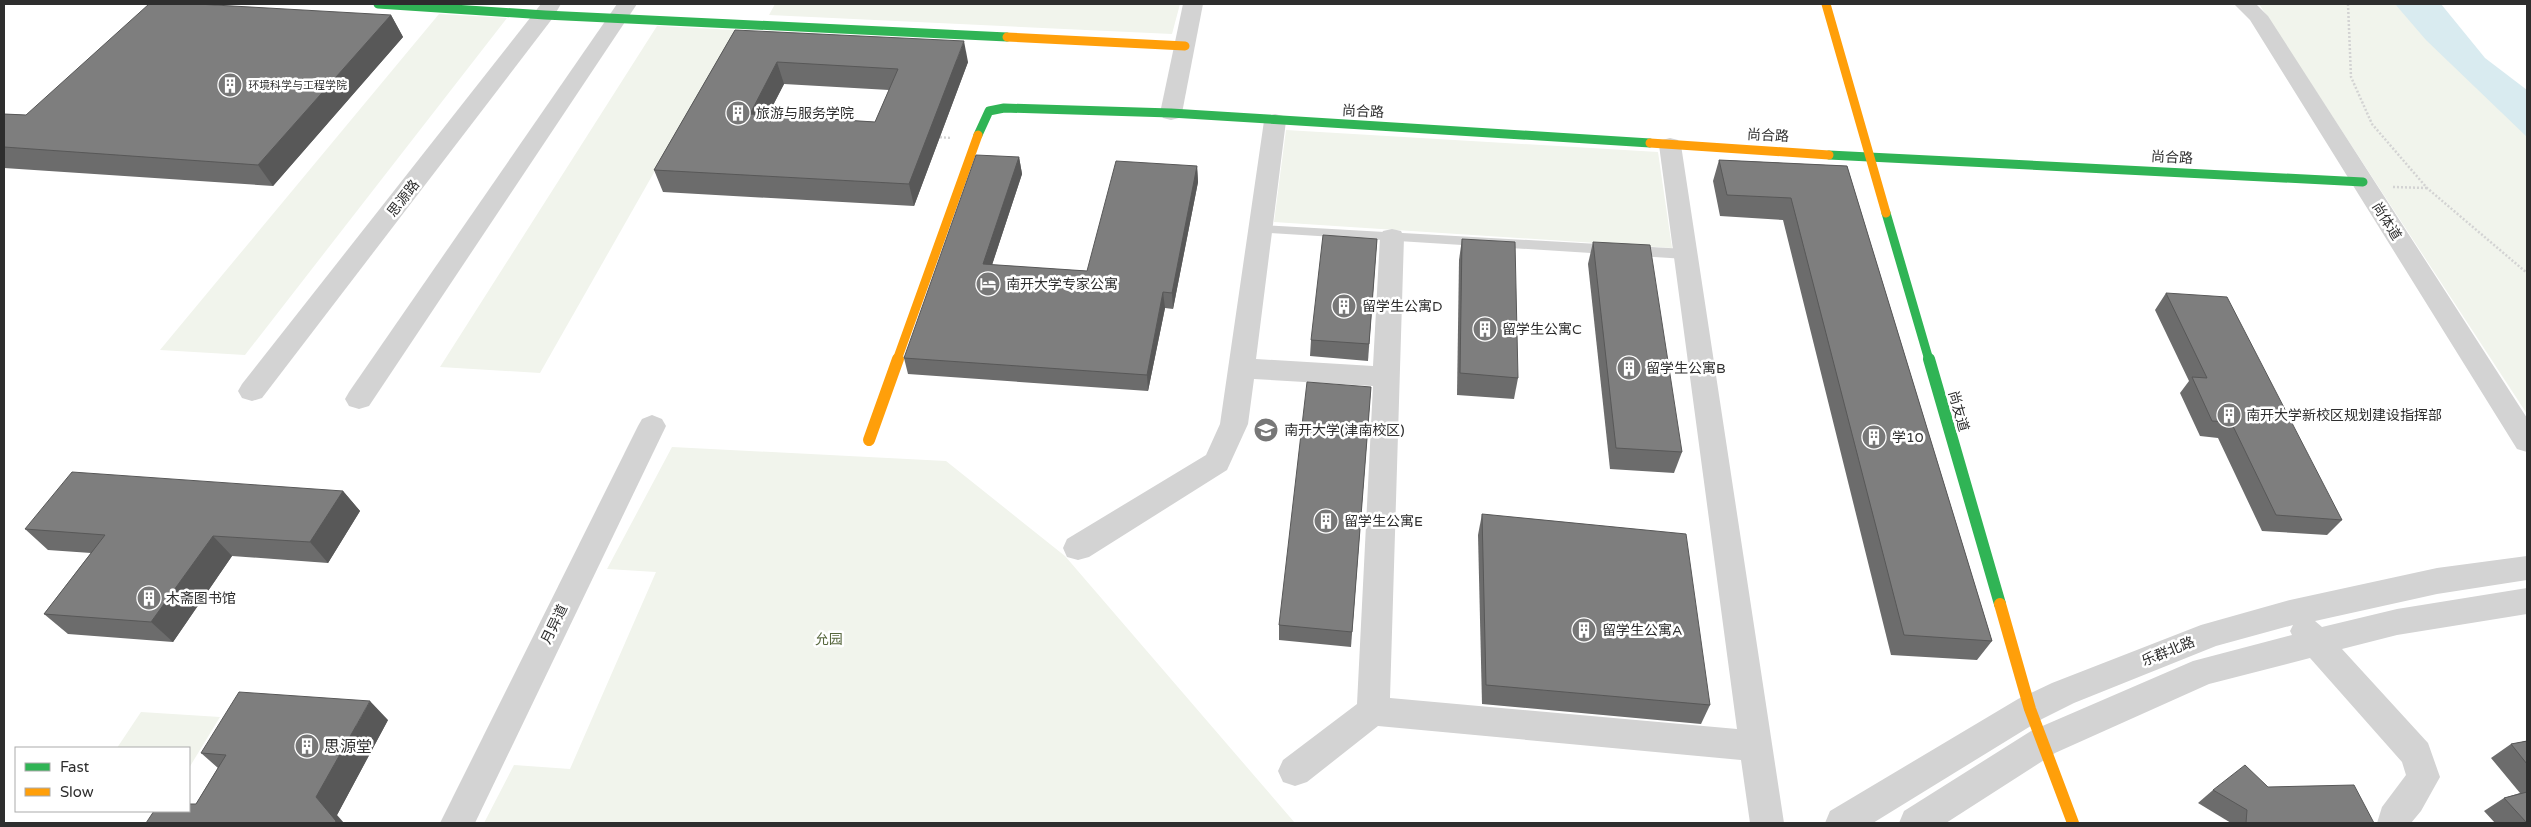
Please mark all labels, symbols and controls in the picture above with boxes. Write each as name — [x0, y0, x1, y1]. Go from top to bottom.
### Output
building icon: 环境科学与工程学院 — [217, 72, 243, 98]
place label: 环境科学与工程学院 — [248, 79, 347, 92]
building icon: 旅游与服务学院 — [725, 100, 751, 126]
street label: 尚合路 — [1342, 102, 1384, 121]
place label: 旅游与服务学院 — [756, 105, 854, 122]
street label: 尚合路 — [1747, 126, 1789, 145]
street label: 尚合路 — [2151, 148, 2193, 167]
street label: 思源路 — [384, 177, 423, 220]
street label: 尚体道 — [2368, 199, 2405, 244]
hotel icon: 南开大学专家公寓 — [975, 271, 1001, 297]
place label: 南开大学专家公寓 — [1006, 276, 1118, 293]
building icon: 留学生公寓D — [1331, 293, 1357, 319]
place label: 留学生公寓D — [1362, 298, 1443, 315]
building icon: 留学生公寓C — [1472, 316, 1498, 342]
place label: 留学生公寓C — [1502, 321, 1582, 338]
building icon: 留学生公寓B — [1616, 355, 1642, 381]
place label: 留学生公寓B — [1646, 360, 1726, 377]
street label: 尚友道 — [1945, 389, 1972, 434]
building icon: 南开大学新校区规划建设指挥部 — [2216, 402, 2242, 428]
place label: 南开大学新校区规划建设指挥部 — [2246, 407, 2442, 424]
school or university icon: 南开大学(津南校区) — [1253, 417, 1279, 443]
place label: 南开大学(津南校区) — [1284, 422, 1405, 439]
building icon: 学10 — [1861, 424, 1887, 450]
place label: 学10 — [1892, 429, 1924, 446]
building icon: 留学生公寓E — [1313, 508, 1339, 534]
place label: 留学生公寓E — [1344, 513, 1423, 530]
building icon: 木斋图书馆 — [136, 585, 162, 611]
place label: 木斋图书馆 — [166, 590, 236, 607]
street label: 月异道 — [538, 602, 571, 647]
building icon: 留学生公寓A — [1571, 617, 1597, 643]
place label: 留学生公寓A — [1602, 622, 1682, 639]
park label: 允园 — [815, 631, 843, 648]
street label: 乐群北路 — [2139, 633, 2197, 670]
building icon: 思源堂 — [294, 733, 320, 759]
place label: 思源堂 — [324, 737, 372, 757]
legend — [15, 747, 190, 812]
text: Fast — [60, 758, 90, 776]
text: Slow — [60, 783, 94, 801]

